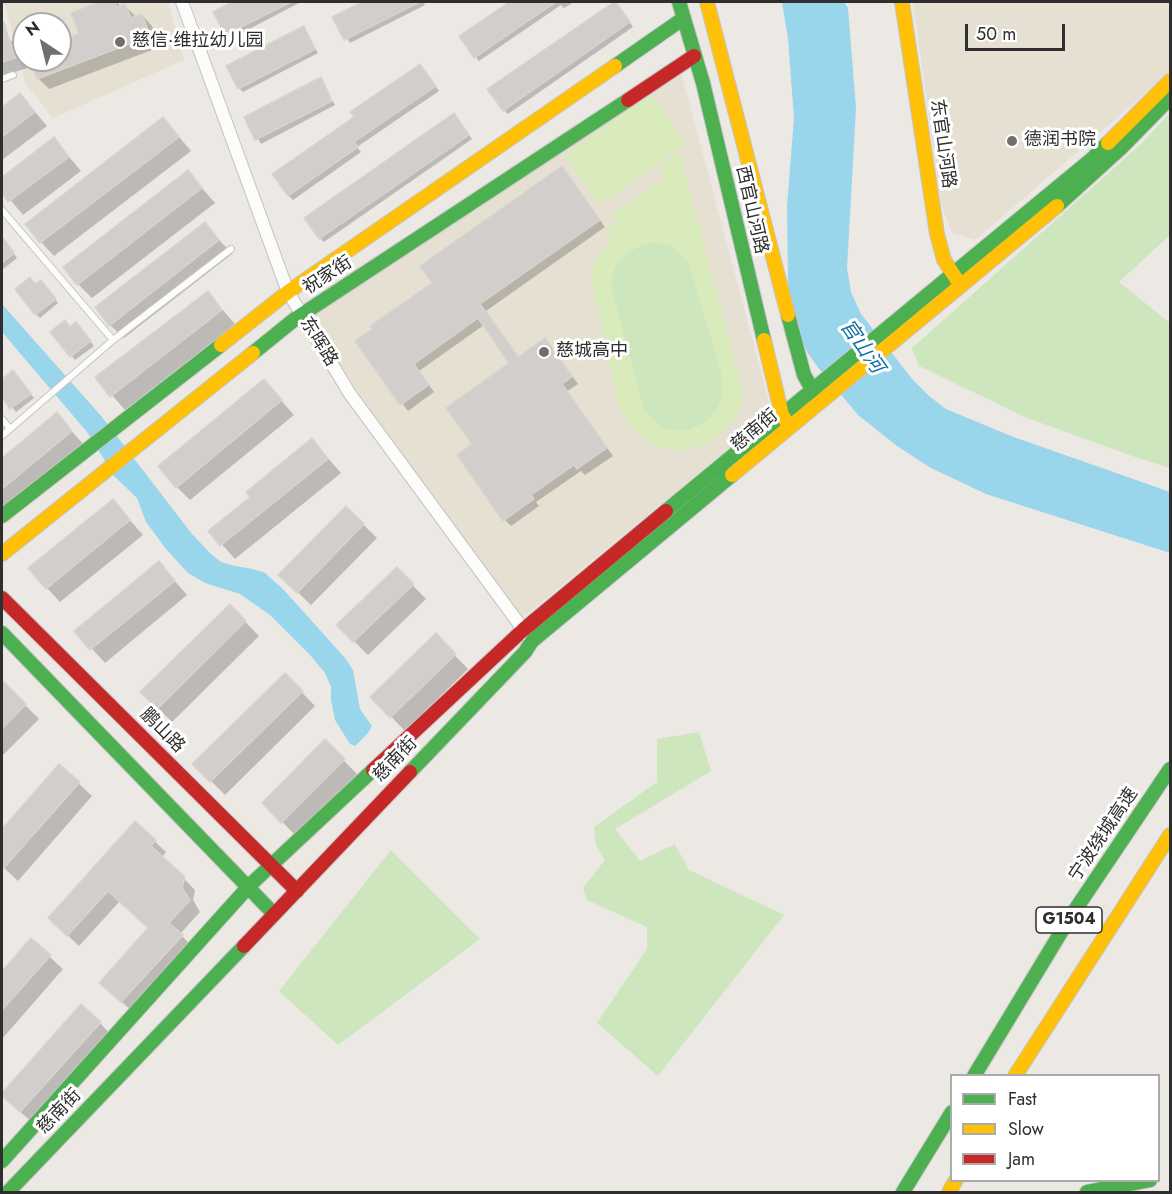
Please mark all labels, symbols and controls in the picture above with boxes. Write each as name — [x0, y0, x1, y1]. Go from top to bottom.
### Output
north arrow — [12, 12, 72, 72]
scale bar — [968, 12, 1068, 50]
text: N — [21, 15, 44, 42]
text: 50 m — [976, 21, 1016, 47]
place label: 慈信·维拉幼儿园 — [132, 31, 263, 53]
marker: 慈信·维拉幼儿园 — [113, 35, 127, 49]
street label: 东官山河路 — [925, 98, 959, 190]
place label: 德润书院 — [1024, 130, 1096, 152]
marker: 德润书院 — [1005, 134, 1019, 148]
street label: 西官山河路 — [730, 164, 772, 256]
street label: 祝家街 — [299, 252, 357, 300]
street label: 东晖路 — [295, 313, 341, 371]
water label: 官山河 — [834, 316, 888, 378]
place label: 慈城高中 — [556, 341, 628, 363]
marker: 慈城高中 — [537, 345, 551, 359]
street label: 慈南街 — [727, 405, 783, 457]
street label: 鹏山路 — [135, 704, 189, 758]
street label: 慈南街 — [369, 733, 423, 787]
street label: 宁波绕城高速 — [1065, 784, 1143, 886]
road number: G1504 — [1036, 907, 1102, 933]
legend — [950, 1074, 1160, 1182]
street label: 慈南街 — [33, 1085, 87, 1139]
text: Fast — [1008, 1086, 1037, 1112]
text: Slow — [1008, 1116, 1044, 1142]
text: Jam — [1008, 1146, 1035, 1172]

